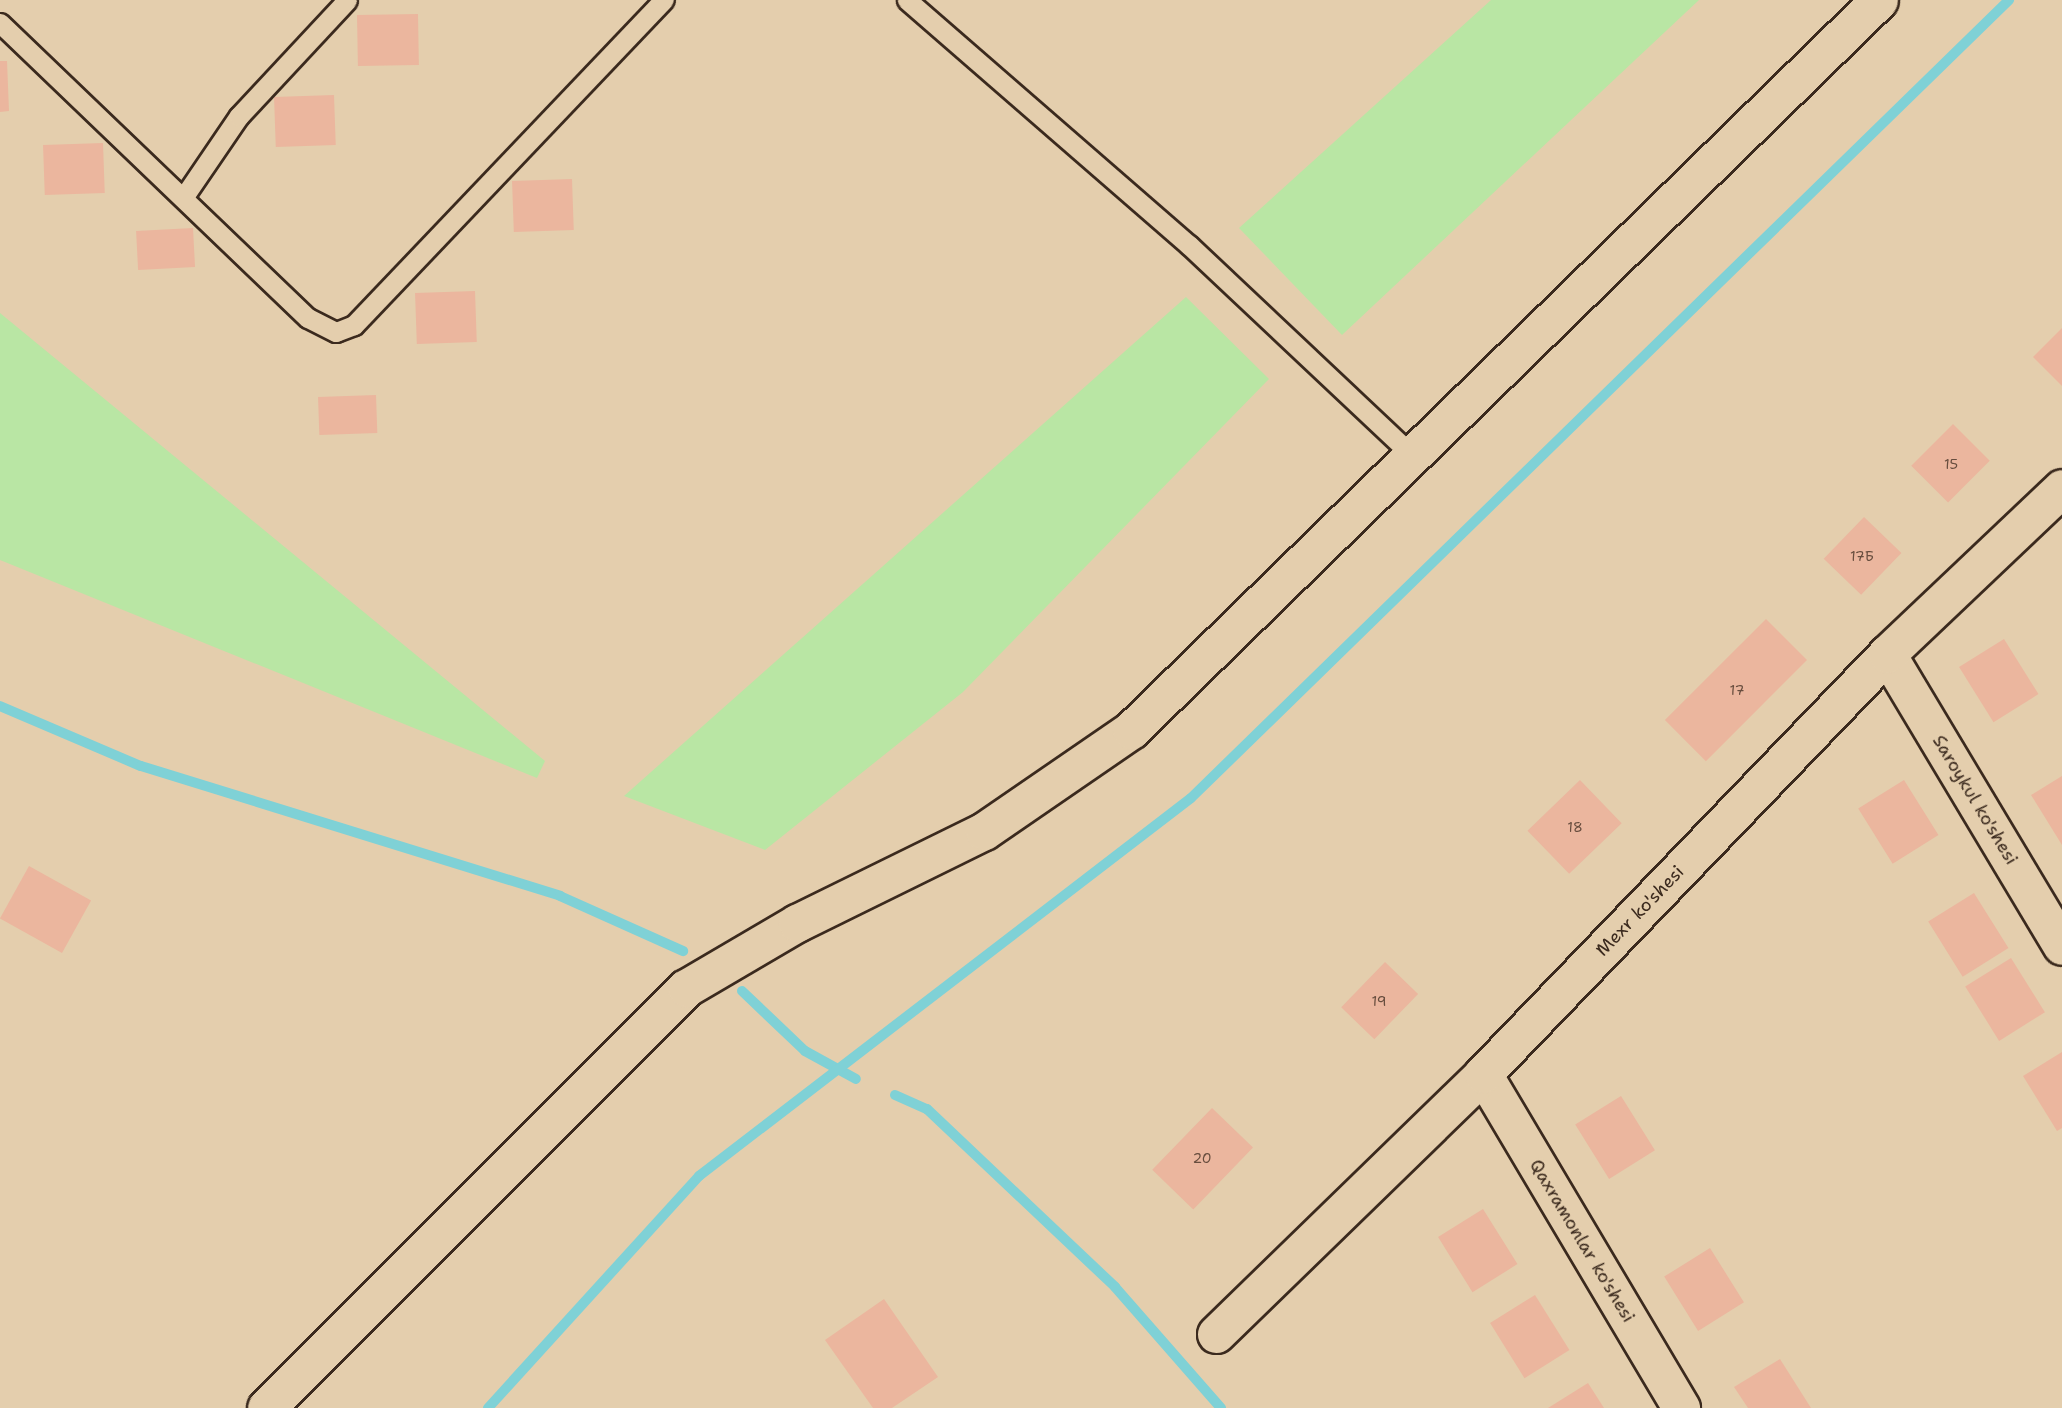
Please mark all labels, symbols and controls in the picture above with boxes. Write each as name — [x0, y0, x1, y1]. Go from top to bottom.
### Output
house number: 15 — [1944, 456, 1958, 472]
house number: 17Б — [1850, 548, 1874, 564]
house number: 17 — [1730, 682, 1744, 698]
street label: Saroykul ko'shesi — [1928, 731, 2022, 869]
house number: 18 — [1567, 819, 1583, 835]
street label: Mexr ko'shesi — [1591, 861, 1689, 961]
house number: 19 — [1371, 993, 1387, 1009]
house number: 20 — [1192, 1150, 1212, 1166]
street label: Qaxramonlar ko'shesi — [1525, 1156, 1639, 1326]

